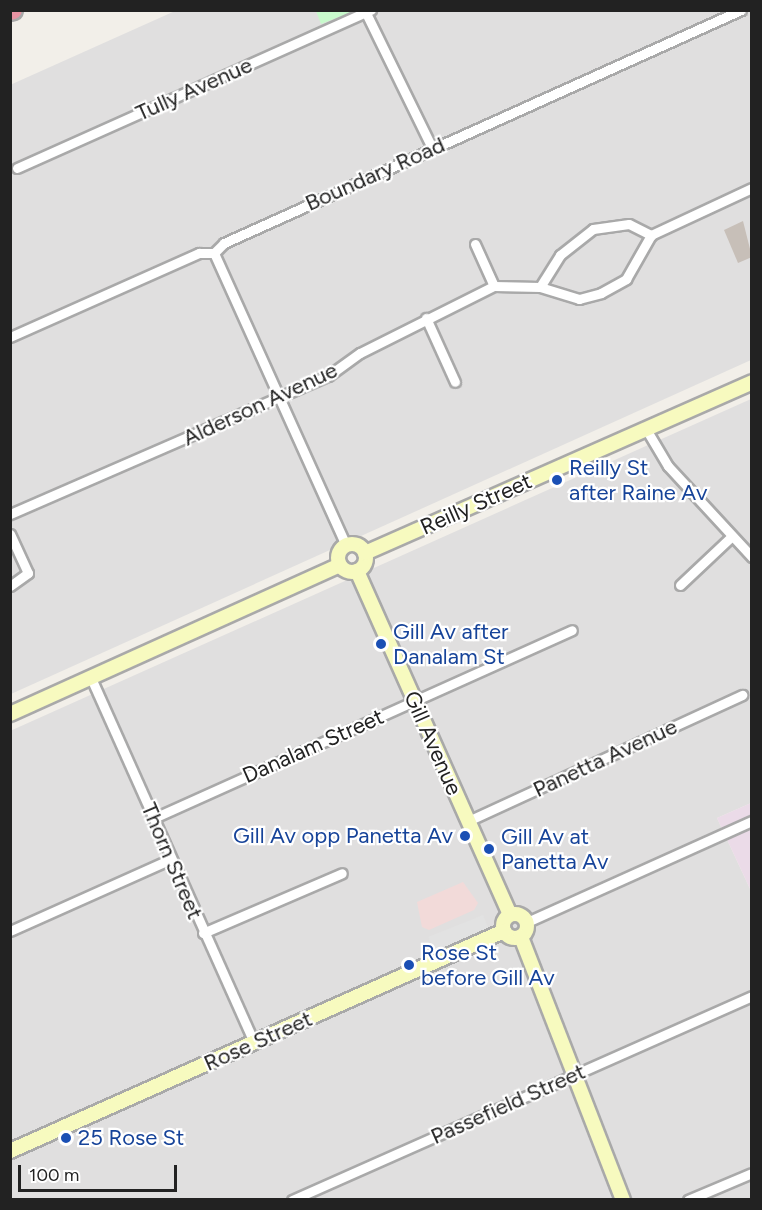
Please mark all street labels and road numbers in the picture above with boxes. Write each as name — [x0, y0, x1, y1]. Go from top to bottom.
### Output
street label: Tully Avenue — [132, 52, 256, 126]
street label: Boundary Road — [301, 131, 449, 217]
street label: Alderson Avenue — [179, 357, 341, 451]
street label: Reilly Street — [416, 468, 536, 540]
street label: Gill Avenue — [398, 687, 468, 799]
street label: Danalam Street — [238, 703, 388, 789]
street label: Panetta Avenue — [529, 713, 681, 803]
street label: Thorn Street — [136, 799, 208, 923]
street label: Rose Street — [200, 1005, 316, 1077]
street label: Passefield Street — [427, 1058, 589, 1150]

